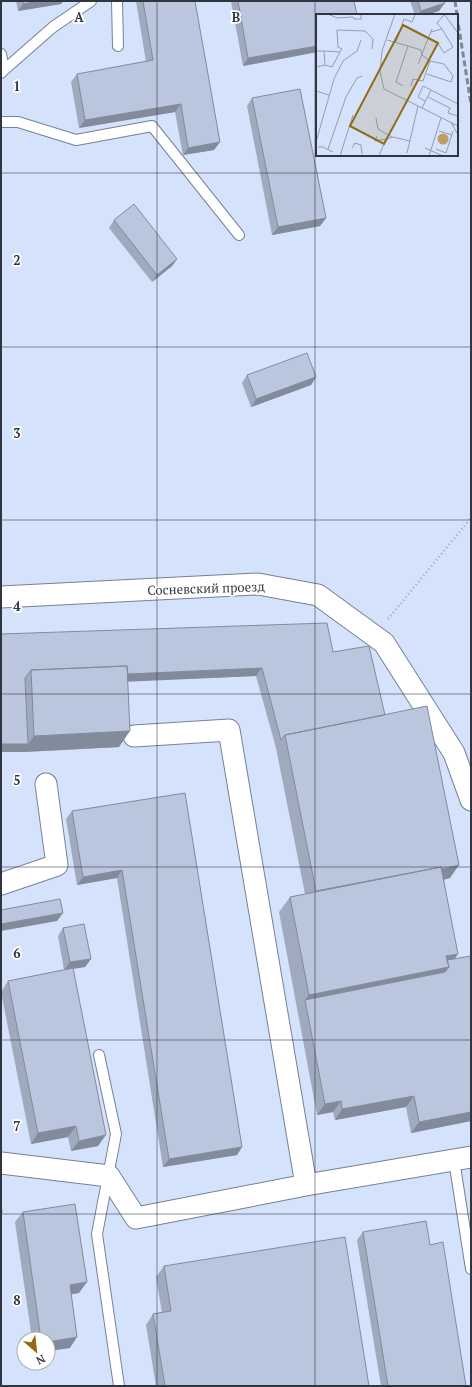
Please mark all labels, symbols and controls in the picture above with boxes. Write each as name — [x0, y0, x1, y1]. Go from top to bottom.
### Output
text: A — [74, 8, 84, 26]
text: B — [232, 8, 240, 26]
inset map — [316, 14, 458, 156]
text: 1 — [13, 77, 21, 95]
text: 2 — [13, 251, 21, 269]
text: 3 — [13, 424, 21, 442]
street label: Сосневский проезд — [147, 577, 266, 599]
text: 4 — [13, 597, 21, 615]
text: 5 — [13, 771, 21, 789]
text: 6 — [13, 944, 21, 962]
text: 7 — [13, 1117, 21, 1135]
text: 8 — [13, 1291, 21, 1309]
north arrow — [16, 1331, 56, 1371]
text: N — [33, 1352, 48, 1368]

